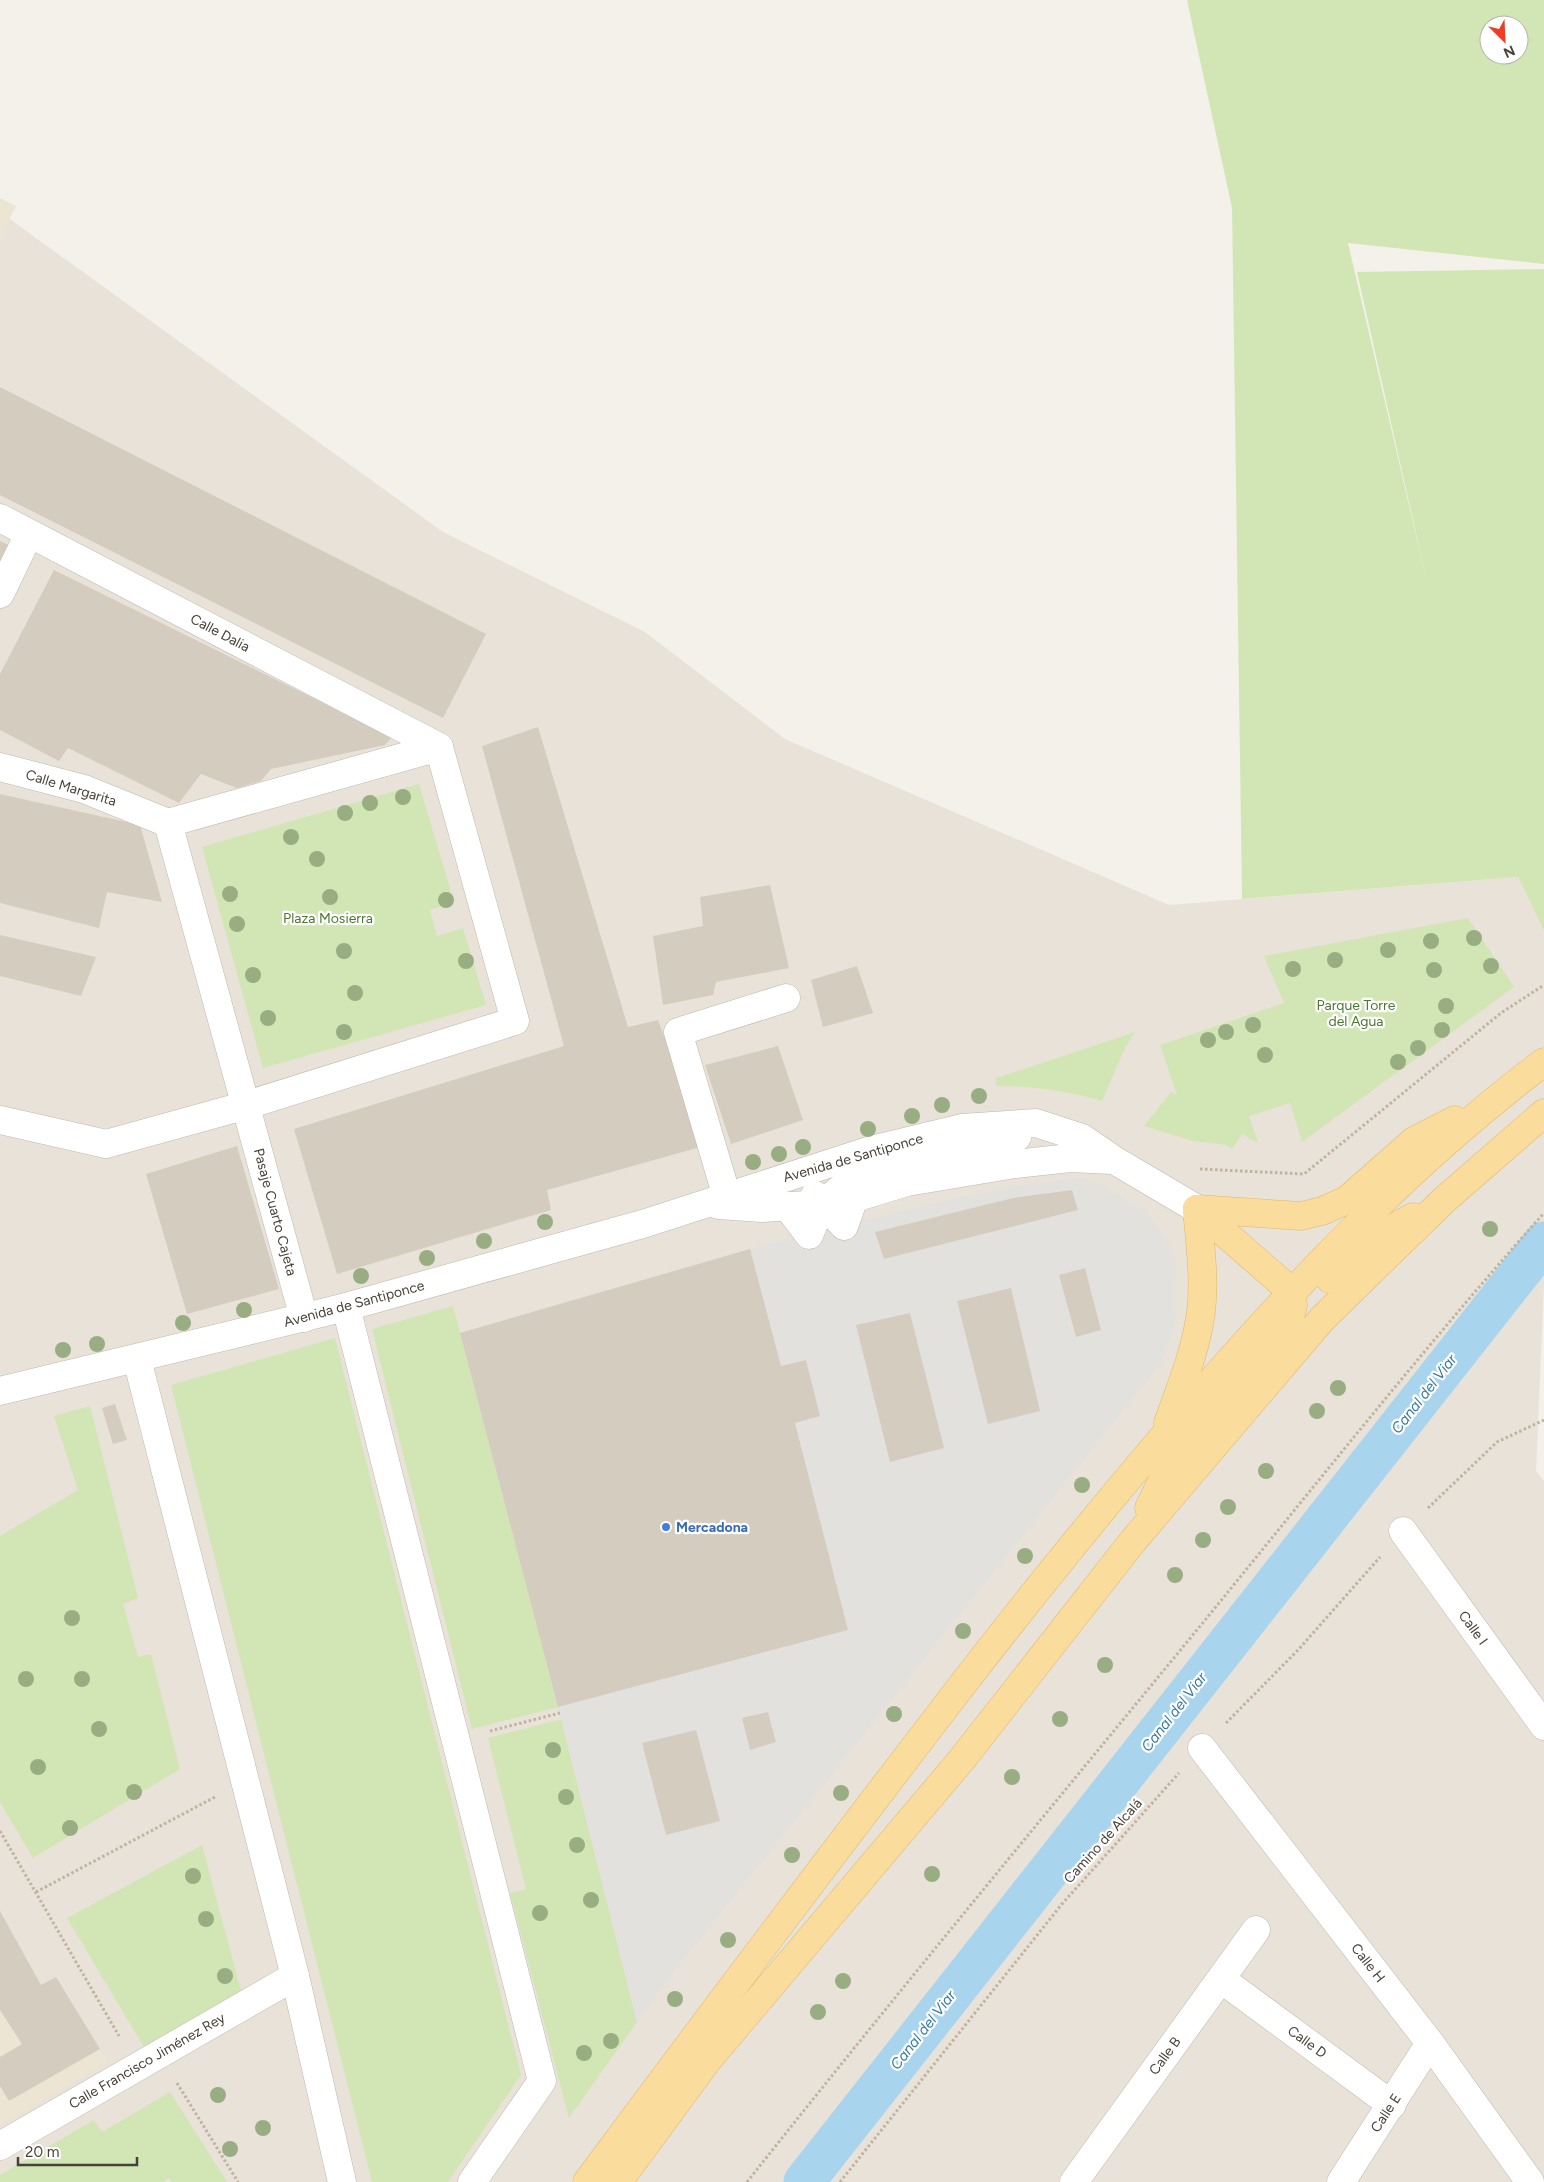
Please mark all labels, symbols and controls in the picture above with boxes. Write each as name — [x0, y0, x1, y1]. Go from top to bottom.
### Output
north arrow — [1479, 15, 1529, 65]
text: N — [1501, 41, 1517, 61]
street label: Calle Dalia — [187, 610, 253, 656]
street label: Calle Margarita — [24, 766, 118, 810]
park label: Plaza Mosierra — [283, 910, 373, 927]
park label: Parque Torre del Agua — [1317, 997, 1396, 1030]
street label: Avenida de Santiponce — [781, 1130, 925, 1186]
street label: Pasaje Cuarto Cajeta — [250, 1146, 300, 1278]
street label: Avenida de Santiponce — [282, 1277, 426, 1331]
water label: Canal del Viar — [1387, 1350, 1461, 1437]
place label: Mercadona — [676, 1519, 748, 1536]
marker: Mercadona — [660, 1521, 672, 1533]
street label: Calle I — [1455, 1608, 1491, 1648]
water label: Canal del Viar — [1137, 1668, 1211, 1755]
street label: Camino de Alcalá — [1060, 1795, 1146, 1887]
street label: Calle H — [1347, 1940, 1389, 1986]
water label: Canal del Viar — [886, 1986, 960, 2073]
street label: Calle Francisco Jiménez Rey — [66, 2009, 229, 2113]
street label: Calle D — [1284, 2022, 1330, 2062]
street label: Calle B — [1145, 2034, 1185, 2078]
street label: Calle E — [1367, 2090, 1405, 2136]
scale bar — [18, 2134, 136, 2166]
text: 20 m — [25, 2143, 59, 2161]

